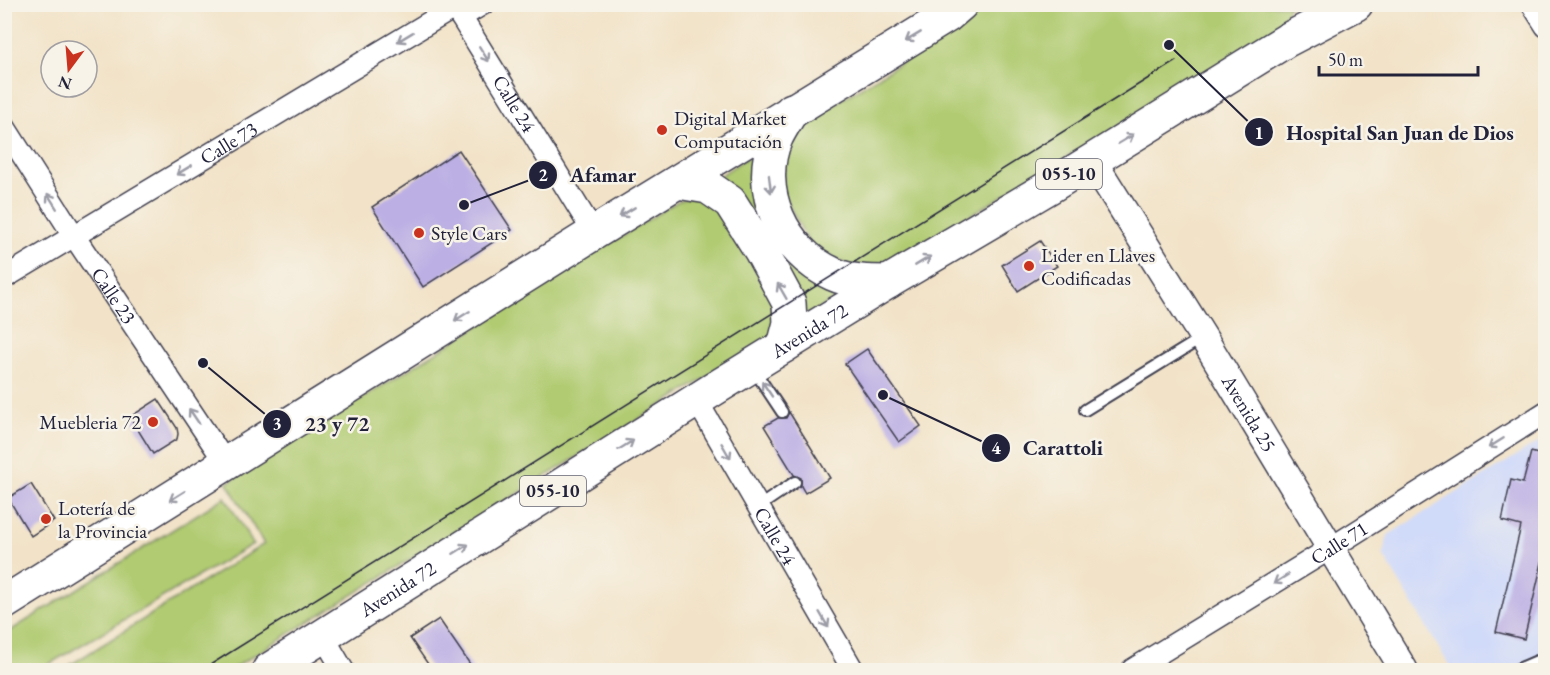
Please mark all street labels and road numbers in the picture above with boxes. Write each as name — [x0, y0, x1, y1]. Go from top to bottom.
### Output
street label: Calle 24 — [487, 70, 542, 138]
street label: Calle 73 — [195, 116, 262, 170]
road number: 055-10 — [1036, 159, 1102, 189]
street label: Calle 23 — [86, 262, 142, 329]
street label: Avenida 72 — [765, 297, 853, 364]
street label: Avenida 25 — [1215, 369, 1282, 457]
road number: 055-10 — [520, 476, 586, 506]
street label: Calle 24 — [748, 502, 802, 570]
street label: Calle 71 — [1306, 515, 1373, 570]
street label: Avenida 72 — [354, 555, 441, 623]

